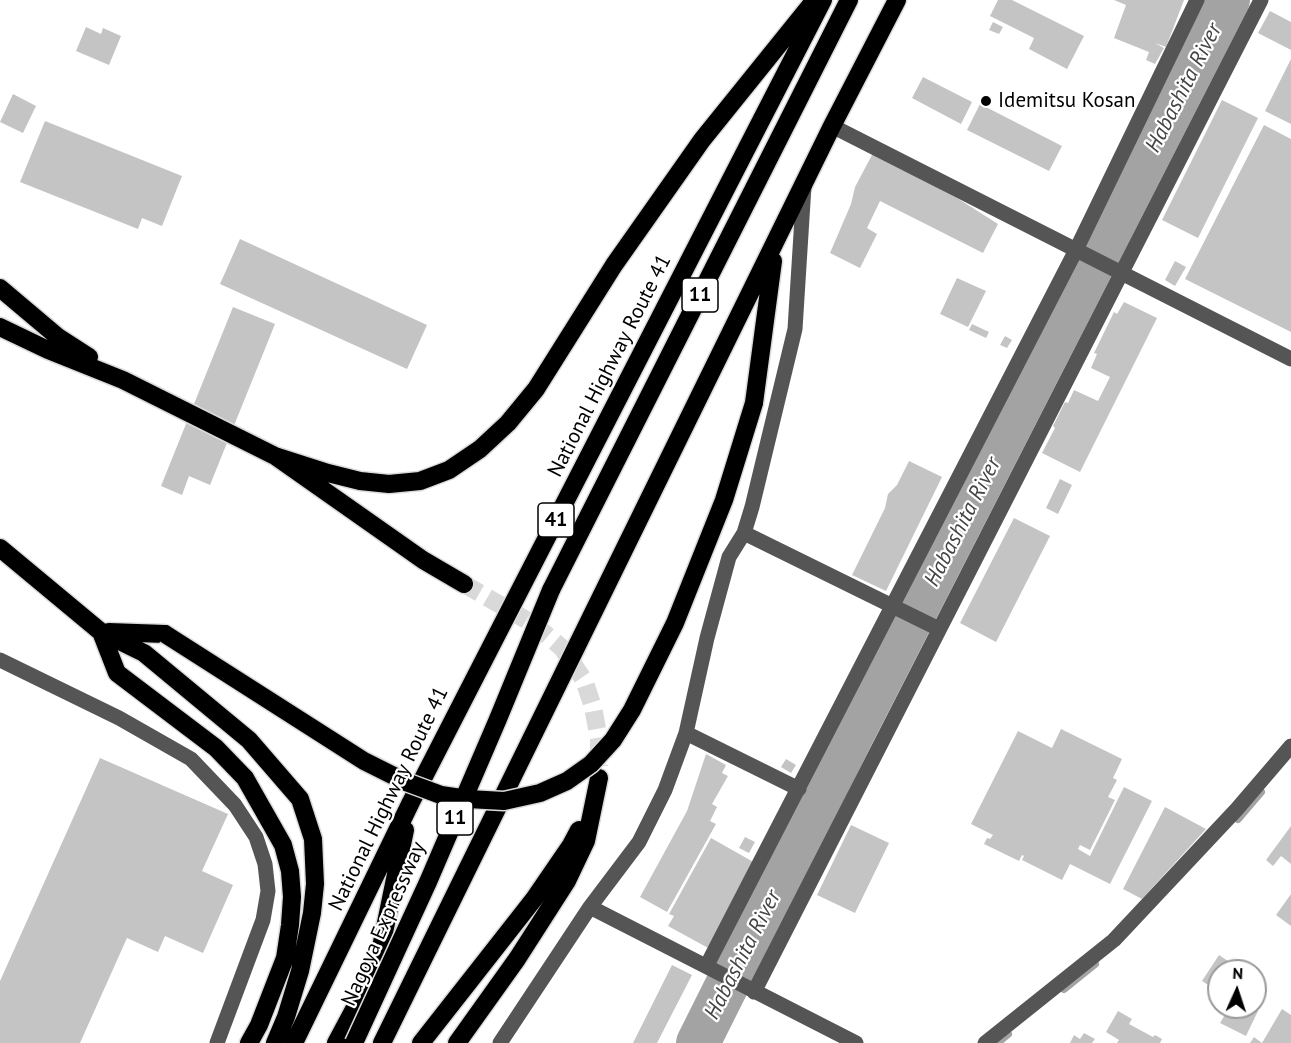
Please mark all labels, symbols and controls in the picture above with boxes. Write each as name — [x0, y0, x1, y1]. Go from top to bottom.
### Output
water label: Habashita River — [1140, 19, 1228, 157]
place label: Idemitsu Kosan — [998, 88, 1135, 114]
marker: Idemitsu Kosan — [979, 94, 993, 108]
street label: National Highway Route 41 — [543, 251, 677, 481]
road number: 11 — [682, 278, 718, 312]
water label: Habashita River — [919, 453, 1007, 591]
road number: 41 — [538, 503, 574, 537]
street label: National Highway Route 41 — [324, 683, 454, 915]
road number: 11 — [437, 801, 473, 835]
street label: Nagoya Expressway — [336, 838, 432, 1010]
water label: Habashita River — [699, 886, 787, 1024]
north arrow — [1207, 959, 1267, 1019]
text: N — [1232, 963, 1244, 983]

